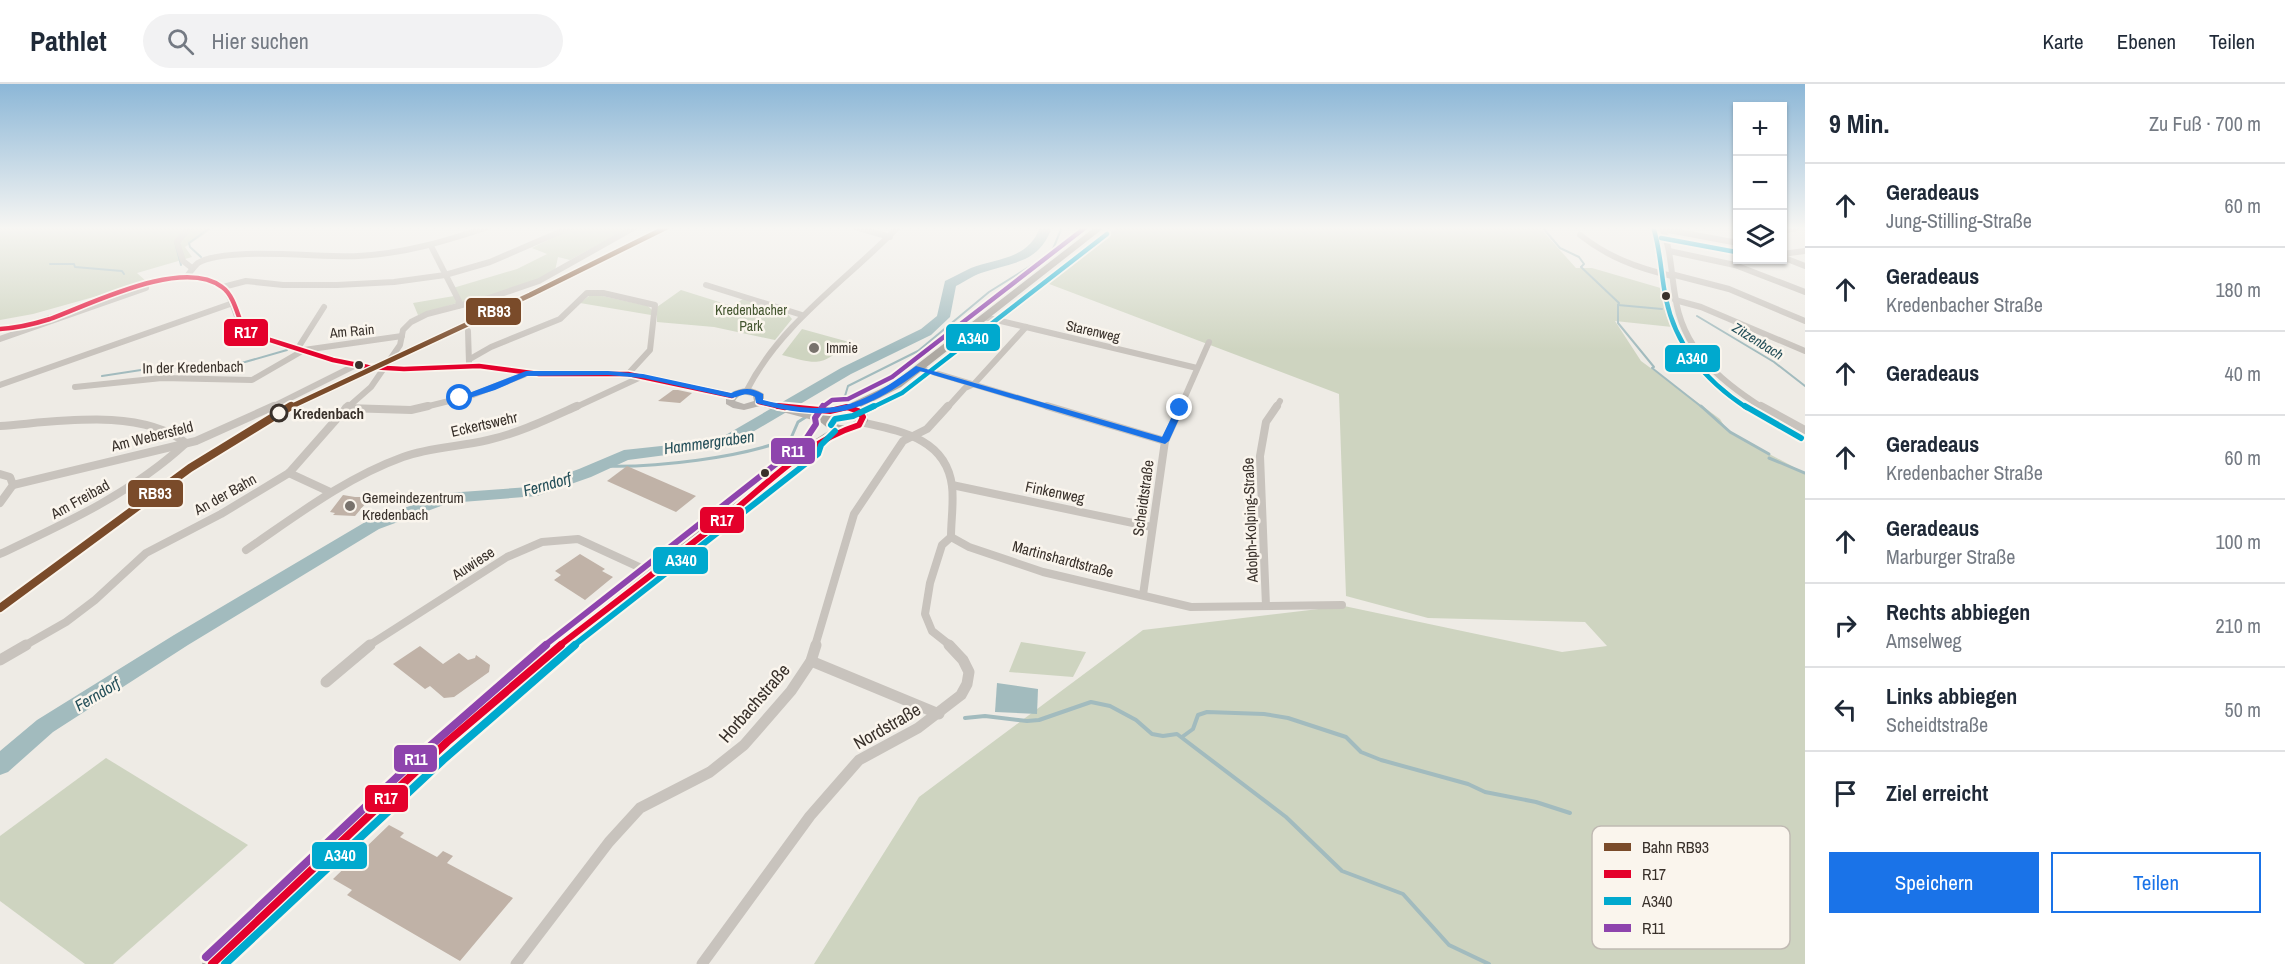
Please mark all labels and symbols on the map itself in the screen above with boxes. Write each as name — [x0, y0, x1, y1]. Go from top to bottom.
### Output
unlabelled marker — [1660, 290, 1672, 302]
line badge: RB93 — [465, 297, 522, 326]
text: RB93 — [477, 300, 511, 322]
park label: Kredenbacher Park — [715, 301, 787, 335]
street label: Starenweg — [1064, 316, 1122, 346]
line badge: R17 — [223, 318, 269, 347]
water label: Zitzenbach — [1728, 318, 1787, 364]
street label: Am Rain — [328, 320, 375, 342]
text: R17 — [234, 321, 258, 343]
line badge: A340 — [945, 323, 1001, 352]
text: A340 — [957, 327, 989, 349]
place label: Immie — [826, 339, 858, 357]
marker: Immie — [807, 341, 821, 355]
line badge: A340 — [1664, 344, 1721, 373]
text: A340 — [1676, 347, 1708, 369]
street label: In der Kredenbach — [142, 356, 244, 378]
unlabelled marker — [353, 359, 365, 371]
route start — [446, 384, 472, 410]
route end — [1166, 394, 1192, 420]
place label: Kredenbach — [293, 403, 364, 424]
marker: Kredenbach — [270, 404, 288, 422]
street label: Eckertswehr — [449, 406, 519, 442]
street label: Am Webersfeld — [108, 416, 195, 457]
water label: Hammergraben — [662, 425, 756, 459]
line badge: R11 — [770, 437, 816, 465]
text: R11 — [781, 440, 805, 462]
street label: Adolph-Kolping-Straße — [1237, 457, 1263, 584]
street label: Scheidtstraße — [1127, 458, 1159, 537]
water label: Ferndorf — [520, 466, 575, 501]
unlabelled marker — [759, 467, 771, 479]
street label: An der Bahn — [189, 468, 260, 520]
street label: Am Freibad — [46, 474, 113, 524]
street label: Finkenweg — [1023, 475, 1087, 509]
line badge: RB93 — [127, 479, 184, 508]
text: RB93 — [138, 482, 172, 504]
place label: Gemeindezentrum Kredenbach — [362, 487, 464, 525]
marker: Gemeindezentrum Kredenbach — [343, 499, 357, 513]
line badge: R17 — [699, 506, 745, 534]
text: R17 — [710, 509, 734, 531]
street label: Martinshardtstraße — [1010, 535, 1116, 583]
street label: Auwiese — [447, 541, 499, 585]
line badge: A340 — [652, 546, 709, 575]
text: A340 — [665, 549, 697, 571]
street label: Horbachstraße — [713, 658, 795, 748]
water label: Ferndorf — [70, 671, 125, 716]
street label: Nordstraße — [849, 697, 925, 755]
line badge: R11 — [393, 744, 438, 773]
text: R11 — [404, 748, 428, 770]
line badge: R17 — [364, 784, 409, 813]
text: R17 — [374, 787, 398, 809]
legend — [1592, 826, 1790, 949]
text: Bahn RB93 — [1642, 836, 1709, 858]
line badge: A340 — [311, 841, 368, 870]
text: A340 — [324, 844, 356, 866]
text: R17 — [1642, 863, 1666, 885]
text: A340 — [1641, 890, 1673, 912]
text: R11 — [1642, 917, 1666, 939]

